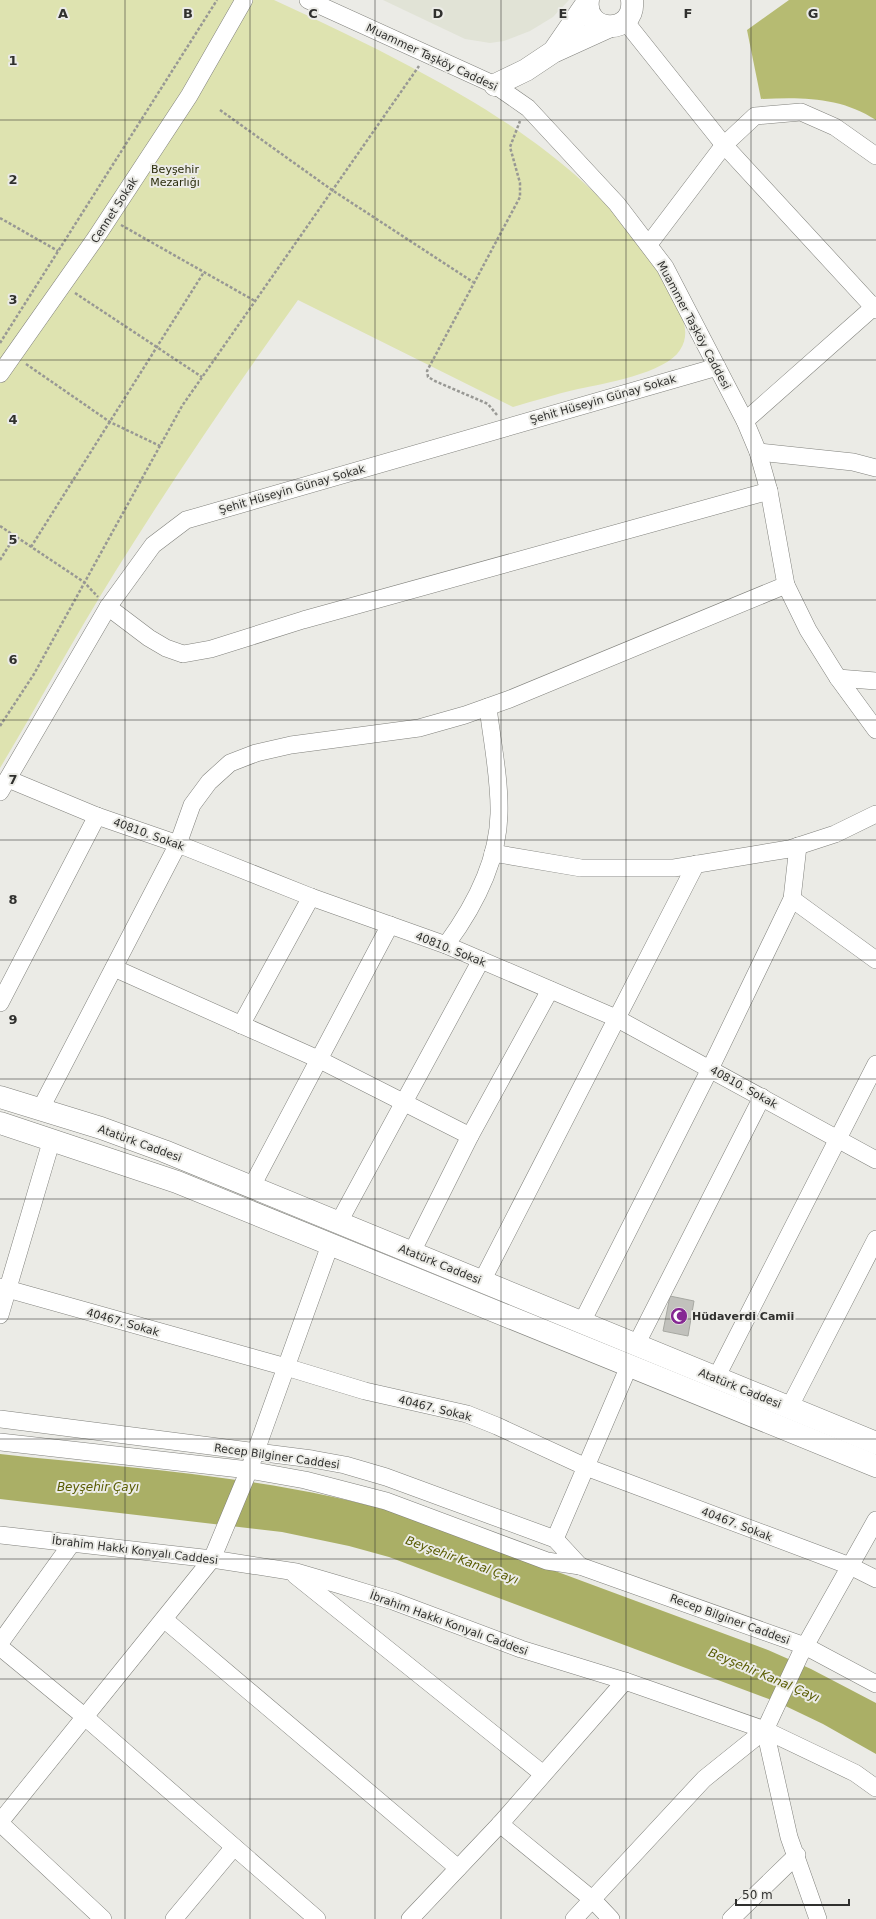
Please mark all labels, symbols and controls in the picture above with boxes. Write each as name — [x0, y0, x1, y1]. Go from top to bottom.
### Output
text: A — [58, 6, 68, 21]
text: B — [183, 6, 193, 21]
text: C — [308, 6, 318, 21]
text: D — [433, 6, 444, 21]
text: E — [559, 6, 567, 21]
text: F — [684, 6, 692, 21]
text: G — [808, 6, 818, 21]
street label: Muammer Taşköy Caddesi — [364, 21, 500, 94]
text: 1 — [8, 53, 18, 68]
park label: Beyşehir Mezarlığı — [150, 163, 200, 189]
text: 2 — [8, 172, 18, 187]
street label: Cennet Sokak — [88, 174, 141, 246]
street label: Muammer Taşköy Caddesi — [654, 259, 733, 392]
text: 3 — [8, 292, 18, 307]
street label: Şehit Hüseyin Günay Sokak — [528, 372, 678, 427]
text: 4 — [8, 412, 18, 427]
street label: Şehit Hüseyin Günay Sokak — [217, 462, 367, 517]
text: 5 — [8, 532, 18, 547]
text: 6 — [8, 652, 18, 667]
text: 7 — [8, 772, 18, 787]
street label: 40810. Sokak — [111, 816, 187, 854]
text: 8 — [8, 892, 18, 907]
street label: 40810. Sokak — [414, 929, 489, 970]
text: 9 — [8, 1012, 18, 1027]
street label: 40810. Sokak — [708, 1064, 780, 1112]
street label: Atatürk Caddesi — [96, 1122, 183, 1165]
street label: Atatürk Caddesi — [397, 1242, 483, 1287]
street label: 40467. Sokak — [85, 1306, 161, 1339]
mosque icon: Hüdaverdi Camii — [669, 1306, 689, 1326]
place label: Hüdaverdi Camii — [692, 1310, 794, 1323]
street label: Atatürk Caddesi — [697, 1366, 783, 1411]
street label: 40467. Sokak — [397, 1393, 473, 1424]
street label: Recep Bilginer Caddesi — [213, 1441, 341, 1472]
water label: Beyşehir Çayı — [57, 1480, 139, 1494]
street label: 40467. Sokak — [699, 1505, 775, 1544]
water label: Beyşehir Kanal Çayı — [404, 1533, 520, 1587]
street label: İbrahim Hakkı Konyalı Caddesi — [51, 1534, 219, 1567]
street label: İbrahim Hakkı Konyalı Caddesi — [368, 1589, 530, 1658]
street label: Recep Bilginer Caddesi — [668, 1592, 792, 1647]
water label: Beyşehir Kanal Çayı — [706, 1645, 822, 1705]
scale bar — [736, 1881, 849, 1907]
text: 50 m — [742, 1888, 773, 1902]

